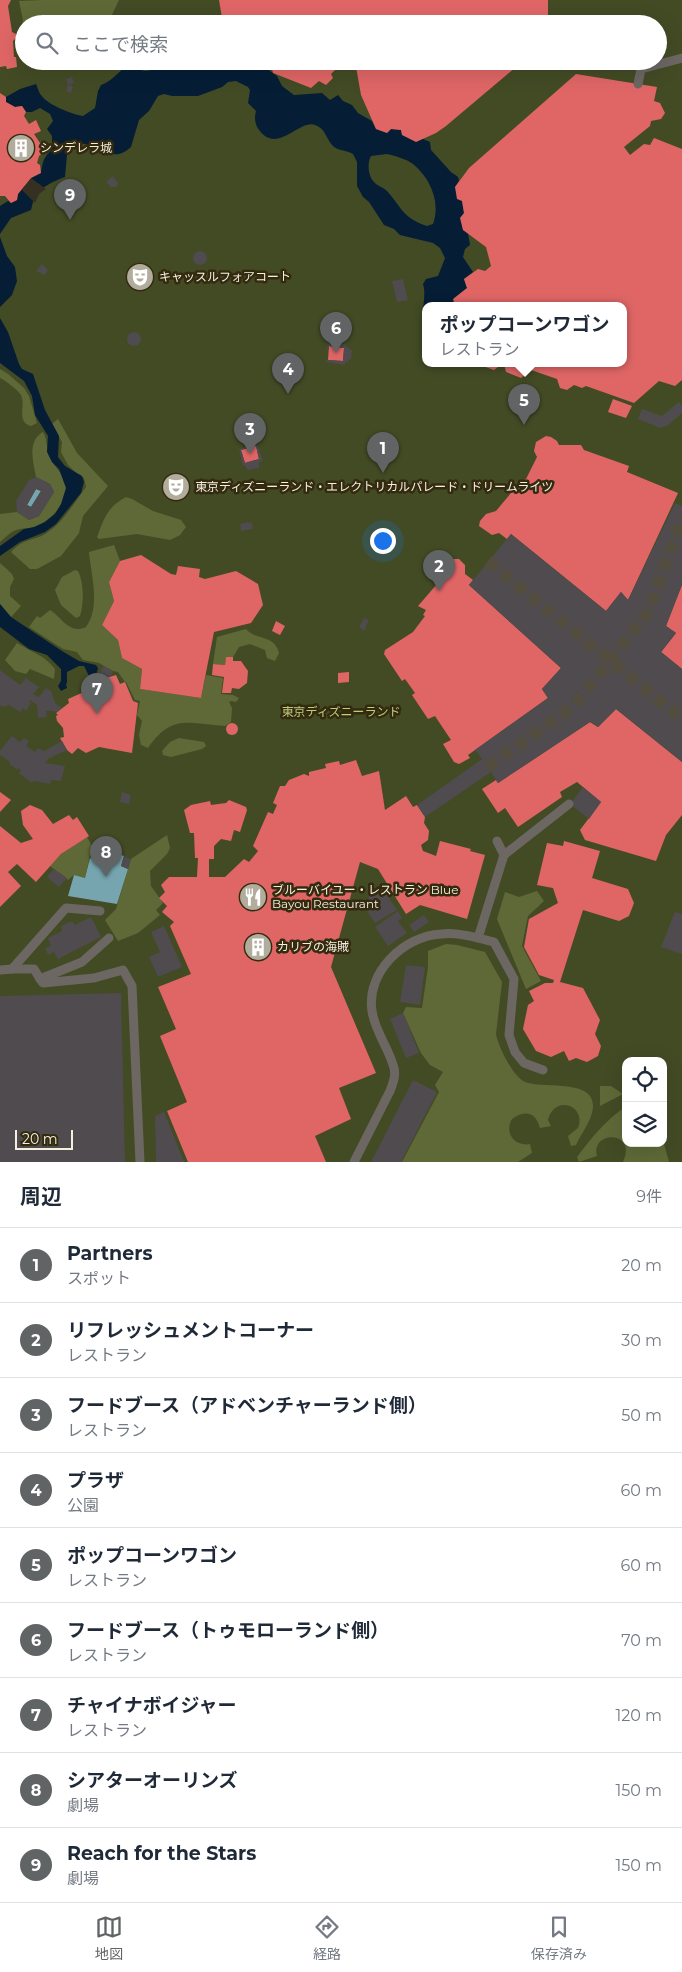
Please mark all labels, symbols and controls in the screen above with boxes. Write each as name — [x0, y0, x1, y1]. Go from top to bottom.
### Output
search box — [15, 15, 667, 70]
icon: search — [33, 29, 61, 57]
text: ここで検索 — [73, 33, 168, 56]
building icon: シンデレラ城 — [6, 133, 36, 163]
place label: シンデレラ城 — [40, 140, 112, 155]
pin: 9 — [54, 179, 86, 220]
theatre icon: キャッスルフォアコート — [125, 262, 155, 292]
place label: キャッスルフォアコート — [159, 269, 291, 284]
popup — [422, 302, 627, 367]
pin: 6 — [320, 312, 352, 353]
text: ポップコーンワゴン — [439, 313, 610, 336]
text: レストラン — [439, 340, 519, 359]
pin: 4 — [272, 353, 304, 394]
pin: 5 — [508, 384, 540, 425]
pin: 3 — [234, 413, 266, 454]
pin: 1 — [367, 432, 399, 473]
theatre icon: 東京ディズニーランド・エレクトリカルパレード・ドリームライツ — [161, 472, 191, 502]
place label: 東京ディズニーランド・エレクトリカルパレード・ドリームライツ — [195, 479, 553, 494]
your location — [370, 528, 396, 554]
pin: 2 — [423, 550, 455, 591]
pin: 7 — [81, 673, 113, 714]
park label: 東京ディズニーランド — [281, 704, 401, 719]
pin: 8 — [90, 836, 122, 877]
restaurant icon: ブルーバイユー・レストラン Blue Bayou Restaurant — [238, 882, 268, 912]
place label: ブルーバイユー・レストラン Blue Bayou Restaurant — [272, 882, 458, 911]
building icon: カリブの海賊 — [243, 932, 273, 962]
place label: カリブの海賊 — [277, 939, 349, 954]
map controls — [622, 1057, 667, 1147]
button: locate — [622, 1057, 667, 1102]
button: layers — [622, 1102, 667, 1147]
scale bar — [15, 1127, 72, 1150]
text: 20 m — [22, 1130, 58, 1148]
text: 周辺 — [20, 1184, 62, 1209]
text: 9件 — [636, 1187, 662, 1206]
text: Partners — [67, 1242, 153, 1265]
text: 1 — [33, 1256, 39, 1275]
text: 20 m — [621, 1256, 662, 1275]
text: スポット — [67, 1269, 131, 1288]
text: リフレッシュメントコーナー — [67, 1319, 314, 1342]
text: 2 — [31, 1331, 41, 1350]
text: 30 m — [621, 1331, 662, 1350]
text: レストラン — [67, 1346, 147, 1365]
text: フードブース（アドベンチャーランド側） — [67, 1394, 427, 1417]
text: 3 — [31, 1406, 41, 1425]
text: 50 m — [621, 1406, 662, 1425]
text: レストラン — [67, 1421, 147, 1440]
text: プラザ — [67, 1469, 124, 1492]
text: 4 — [30, 1481, 42, 1500]
text: 60 m — [620, 1481, 662, 1500]
text: 公園 — [67, 1496, 99, 1515]
text: ポップコーンワゴン — [67, 1544, 237, 1567]
text: 5 — [31, 1556, 41, 1575]
text: 60 m — [620, 1556, 662, 1575]
text: レストラン — [67, 1571, 147, 1590]
text: フードブース（トゥモローランド側） — [67, 1619, 389, 1642]
text: 6 — [31, 1631, 41, 1650]
text: 70 m — [621, 1631, 662, 1650]
text: レストラン — [67, 1646, 147, 1665]
text: チャイナボイジャー — [67, 1694, 236, 1717]
text: 7 — [31, 1706, 41, 1725]
text: 120 m — [615, 1706, 662, 1725]
text: レストラン — [67, 1721, 147, 1740]
text: シアターオーリンズ — [67, 1769, 238, 1792]
text: 8 — [31, 1781, 41, 1800]
text: 150 m — [615, 1781, 662, 1800]
text: 劇場 — [67, 1796, 99, 1815]
text: Reach for the Stars — [67, 1842, 256, 1865]
text: 9 — [31, 1856, 41, 1875]
text: 150 m — [615, 1856, 662, 1875]
text: 劇場 — [67, 1869, 99, 1888]
tab: 地図 — [95, 1913, 123, 1963]
tab: 経路 — [313, 1913, 341, 1963]
tab: 保存済み — [531, 1913, 587, 1963]

